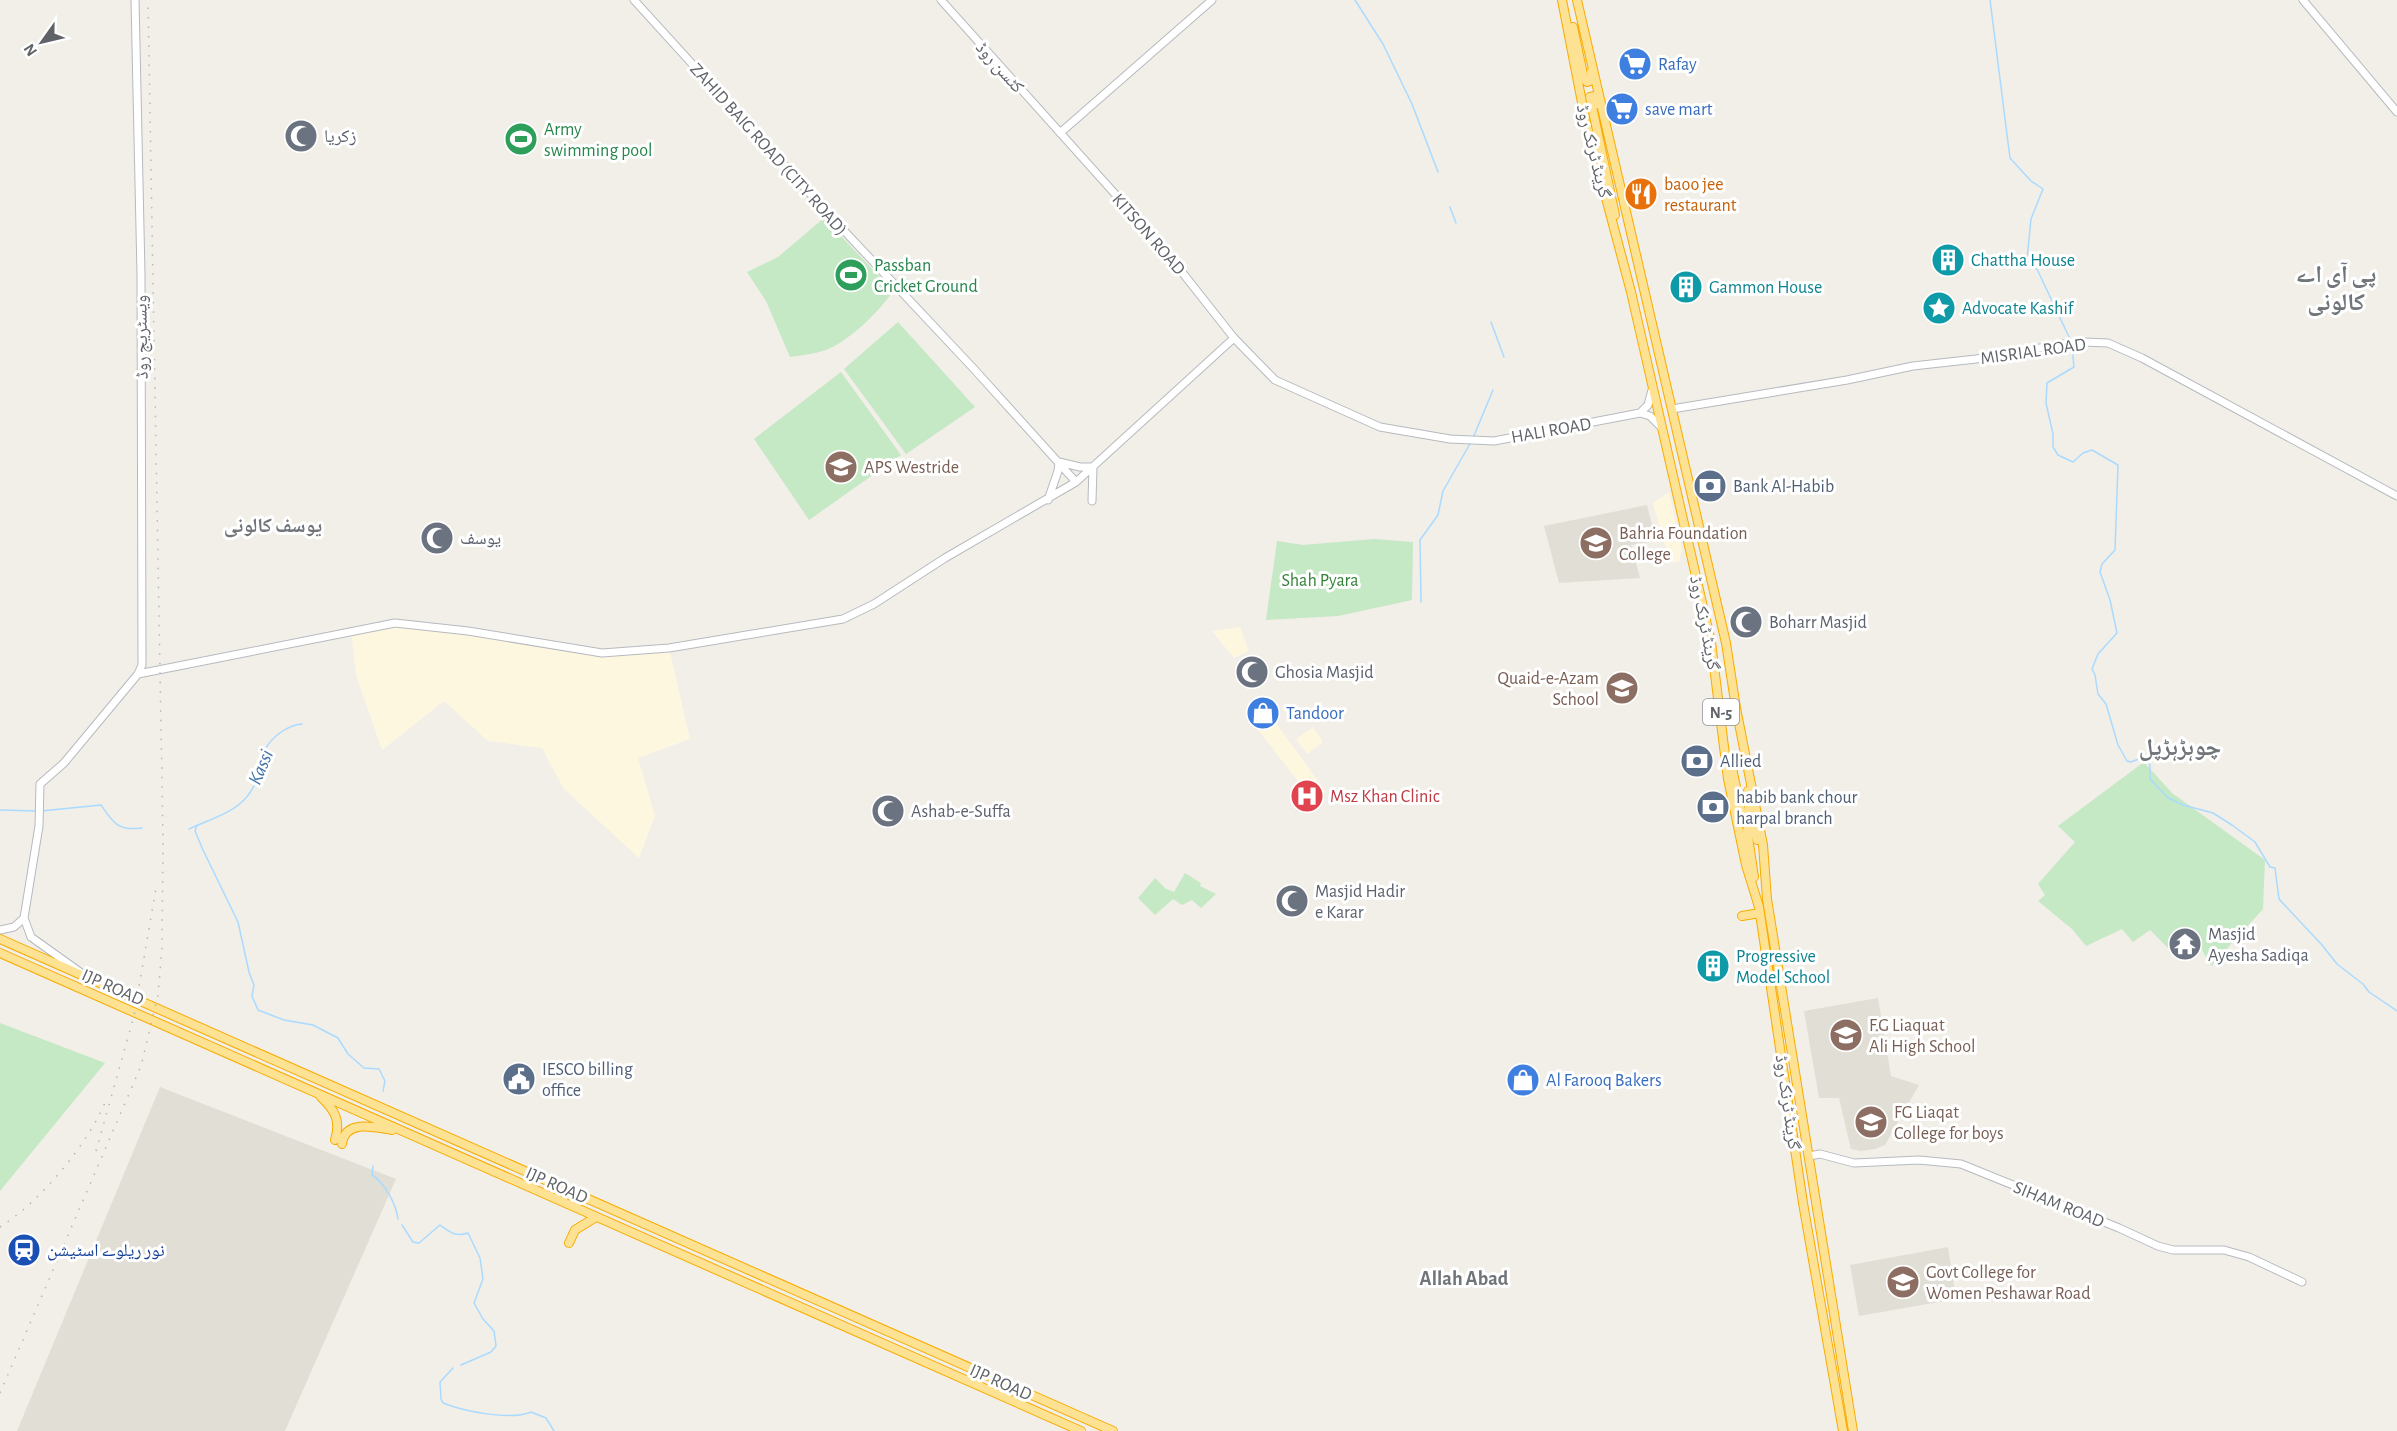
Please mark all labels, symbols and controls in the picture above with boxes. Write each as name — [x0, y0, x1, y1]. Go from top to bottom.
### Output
north arrow — [12, 12, 72, 72]
street label: کٹسن روڈ — [971, 39, 1027, 98]
text: N — [21, 41, 40, 59]
supermarket icon: Rafay — [1617, 46, 1653, 82]
place label: Rafay — [1658, 56, 1697, 74]
street label: ZAHID BAIG ROAD (CITY ROAD) — [686, 60, 850, 239]
supermarket icon: save mart — [1604, 91, 1640, 127]
place label: save mart — [1645, 101, 1713, 119]
street label: گرینڈ ٹرنک روڈ — [1572, 103, 1613, 200]
mosque icon: زکریا — [283, 118, 319, 154]
sports icon: Army swimming pool — [503, 121, 539, 157]
place label: Army swimming pool — [544, 121, 652, 160]
place label: زکریا — [324, 128, 356, 146]
restaurant icon: baoo jee restaurant — [1623, 176, 1659, 212]
place label: baoo jee restaurant — [1664, 176, 1737, 215]
street label: KITSON ROAD — [1108, 191, 1188, 279]
building icon: Chattha House — [1930, 242, 1966, 278]
place label: Chattha House — [1971, 252, 2075, 270]
sports icon: Passban Cricket Ground — [833, 257, 869, 293]
place label: Passban Cricket Ground — [874, 257, 978, 296]
district label: پی آی اے کالونی — [2296, 262, 2376, 316]
building icon: Gammon House — [1668, 269, 1704, 305]
place label: Gammon House — [1709, 279, 1822, 297]
place icon: Advocate Kashif — [1921, 290, 1957, 326]
street label: ویسٹریج روڈ — [132, 295, 154, 379]
place label: Advocate Kashif — [1962, 300, 2075, 318]
street label: MISRIAL ROAD — [1979, 336, 2087, 368]
street label: HALI ROAD — [1510, 415, 1593, 447]
school or university icon: APS Westride — [823, 449, 859, 485]
place label: APS Westride — [864, 459, 959, 477]
bank icon: Bank Al-Habib — [1692, 468, 1728, 504]
place label: Bank Al-Habib — [1733, 478, 1834, 496]
district label: یوسف کالونی — [224, 516, 322, 538]
mosque icon: یوسف — [419, 520, 455, 556]
school or university icon: Bahria Foundation College — [1578, 525, 1614, 561]
place label: Bahria Foundation College — [1619, 525, 1748, 564]
place label: یوسف — [460, 530, 501, 548]
park label: Shah Pyara — [1281, 572, 1359, 590]
street label: گرینڈ ٹرنک روڈ — [1686, 574, 1722, 673]
mosque icon: Boharr Masjid — [1728, 604, 1764, 640]
place label: Boharr Masjid — [1769, 614, 1867, 632]
mosque icon: Ghosia Masjid — [1234, 654, 1270, 690]
place label: Ghosia Masjid — [1275, 664, 1374, 682]
place label: Quaid-e-Azam School — [1498, 670, 1599, 709]
school or university icon: Quaid-e-Azam School — [1604, 670, 1640, 706]
shop icon: Tandoor — [1245, 695, 1281, 731]
road number: N-5 — [1703, 699, 1739, 725]
place label: Tandoor — [1286, 705, 1344, 723]
district label: چوہڑہڑپل — [2139, 736, 2221, 761]
bank icon: Allied — [1679, 743, 1715, 779]
water label: Kassi — [245, 747, 277, 788]
place label: Allied — [1720, 753, 1761, 771]
hospital icon: Msz Khan Clinic — [1289, 778, 1325, 814]
place label: Msz Khan Clinic — [1330, 788, 1440, 806]
bank icon: habib bank chour harpal branch — [1695, 789, 1731, 825]
place label: habib bank chour harpal branch — [1736, 789, 1857, 828]
mosque icon: Ashab-e-Suffa — [870, 793, 906, 829]
place label: Ashab-e-Suffa — [911, 803, 1011, 821]
mosque icon: Masjid Hadir e Karar — [1274, 883, 1310, 919]
place label: Masjid Hadir e Karar — [1315, 883, 1405, 922]
temple icon: Masjid Ayesha Sadiqa — [2167, 926, 2203, 962]
place label: Masjid Ayesha Sadiqa — [2208, 926, 2309, 965]
building icon: Progressive Model School — [1695, 948, 1731, 984]
place label: Progressive Model School — [1736, 948, 1830, 987]
street label: IJP ROAD — [79, 966, 146, 1010]
school or university icon: F.G Liaquat Ali High School — [1828, 1017, 1864, 1053]
place label: F.G Liaquat Ali High School — [1869, 1017, 1976, 1056]
street label: گرینڈ ٹرنک روڈ — [1771, 1053, 1803, 1151]
public building icon: IESCO billing office — [501, 1061, 537, 1097]
place label: IESCO billing office — [542, 1061, 633, 1100]
shop icon: Al Farooq Bakers — [1505, 1062, 1541, 1098]
place label: Al Farooq Bakers — [1546, 1072, 1662, 1090]
school or university icon: FG Liaqat College for boys — [1853, 1104, 1889, 1140]
place label: FG Liaqat College for boys — [1894, 1104, 2004, 1143]
street label: IJP ROAD — [523, 1164, 590, 1208]
street label: SIHAM ROAD — [2011, 1179, 2107, 1231]
station icon: نور ریلوے اسٹیشن — [6, 1232, 42, 1268]
place label: نور ریلوے اسٹیشن — [47, 1242, 165, 1261]
school or university icon: Govt College for Women Peshawar Road — [1885, 1264, 1921, 1300]
place label: Govt College for Women Peshawar Road — [1926, 1264, 2090, 1303]
district label: Allah Abad — [1420, 1269, 1509, 1289]
street label: IJP ROAD — [967, 1361, 1034, 1405]

